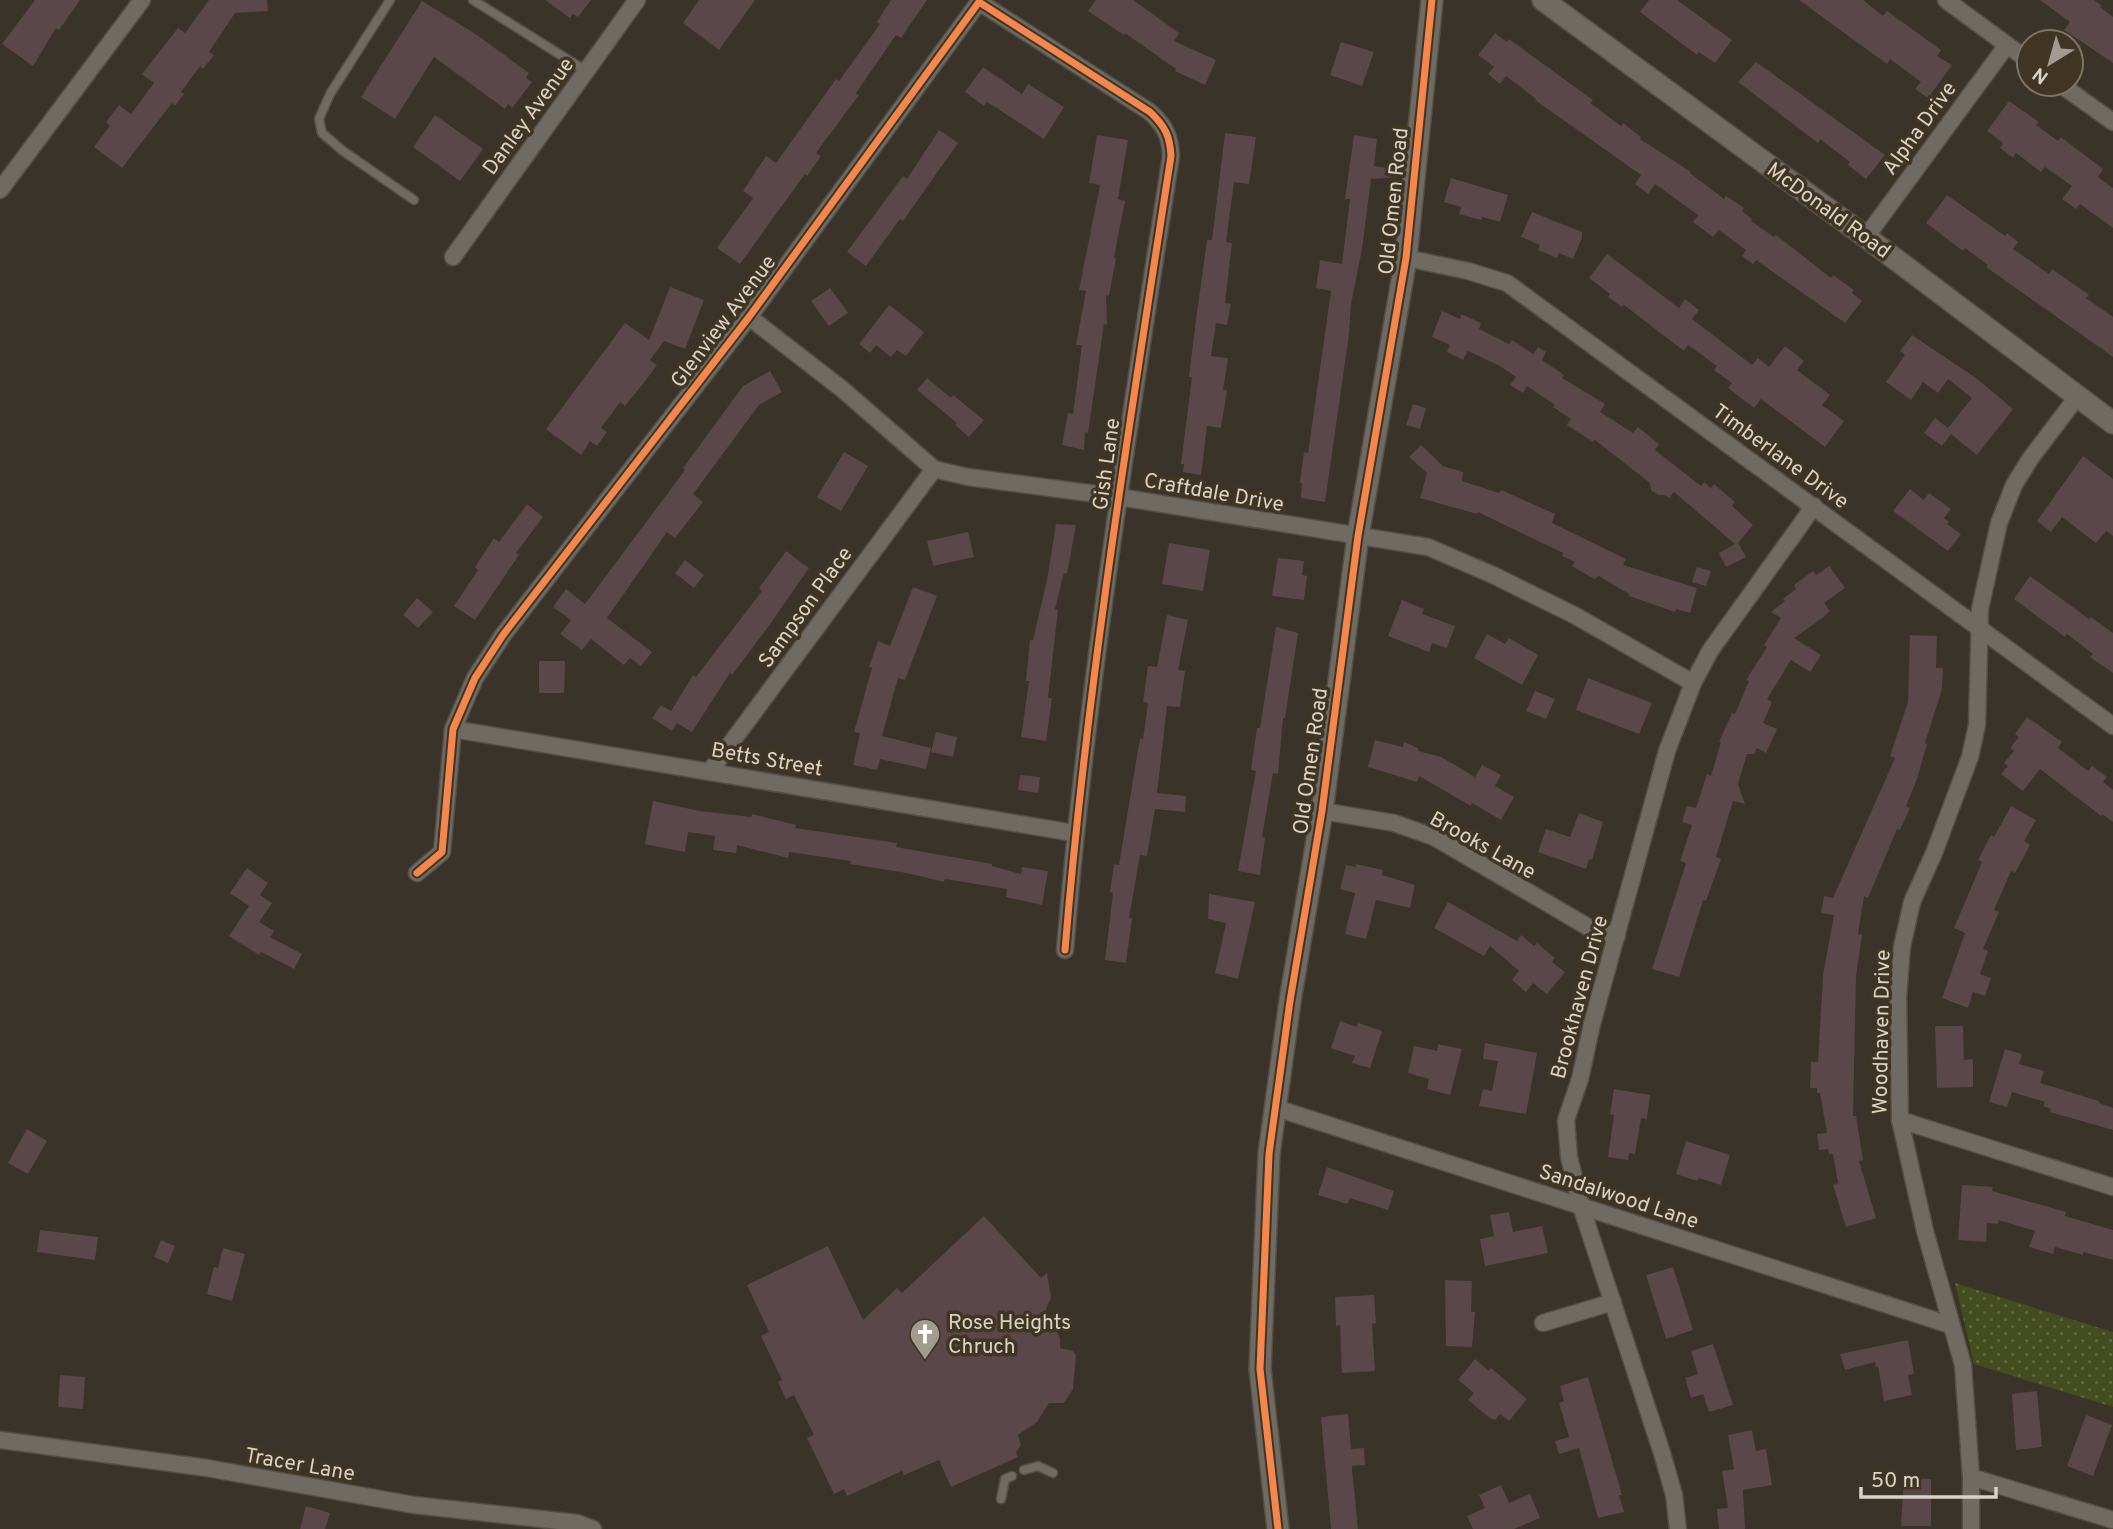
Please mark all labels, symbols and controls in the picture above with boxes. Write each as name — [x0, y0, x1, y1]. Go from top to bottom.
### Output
north arrow — [2015, 28, 2085, 98]
street label: Danley Avenue — [477, 53, 581, 181]
text: N — [2028, 61, 2054, 89]
street label: Alpha Drive — [1877, 77, 1963, 181]
street label: Old Omen Road — [1373, 126, 1416, 276]
street label: McDonald Road — [1761, 157, 1896, 265]
street label: Glenview Avenue — [665, 250, 783, 394]
street label: Timberlane Drive — [1707, 399, 1854, 516]
street label: Gish Lane — [1088, 416, 1127, 512]
street label: Craftdale Drive — [1142, 468, 1286, 519]
street label: Sampson Place — [753, 542, 859, 674]
street label: Old Omen Road — [1288, 686, 1335, 836]
street label: Betts Street — [709, 737, 825, 784]
street label: Brooks Lane — [1424, 806, 1540, 887]
street label: Brookhaven Drive — [1546, 913, 1615, 1082]
street label: Woodhaven Drive — [1868, 949, 1897, 1115]
street label: Sandalwood Lane — [1535, 1159, 1702, 1236]
place label: Rose Heights Chruch — [948, 1310, 1071, 1361]
church icon: Rose Heights Chruch — [908, 1317, 942, 1361]
street label: Tracer Lane — [243, 1443, 357, 1488]
scale bar — [1861, 1456, 1996, 1500]
text: 50 m — [1871, 1468, 1920, 1495]

